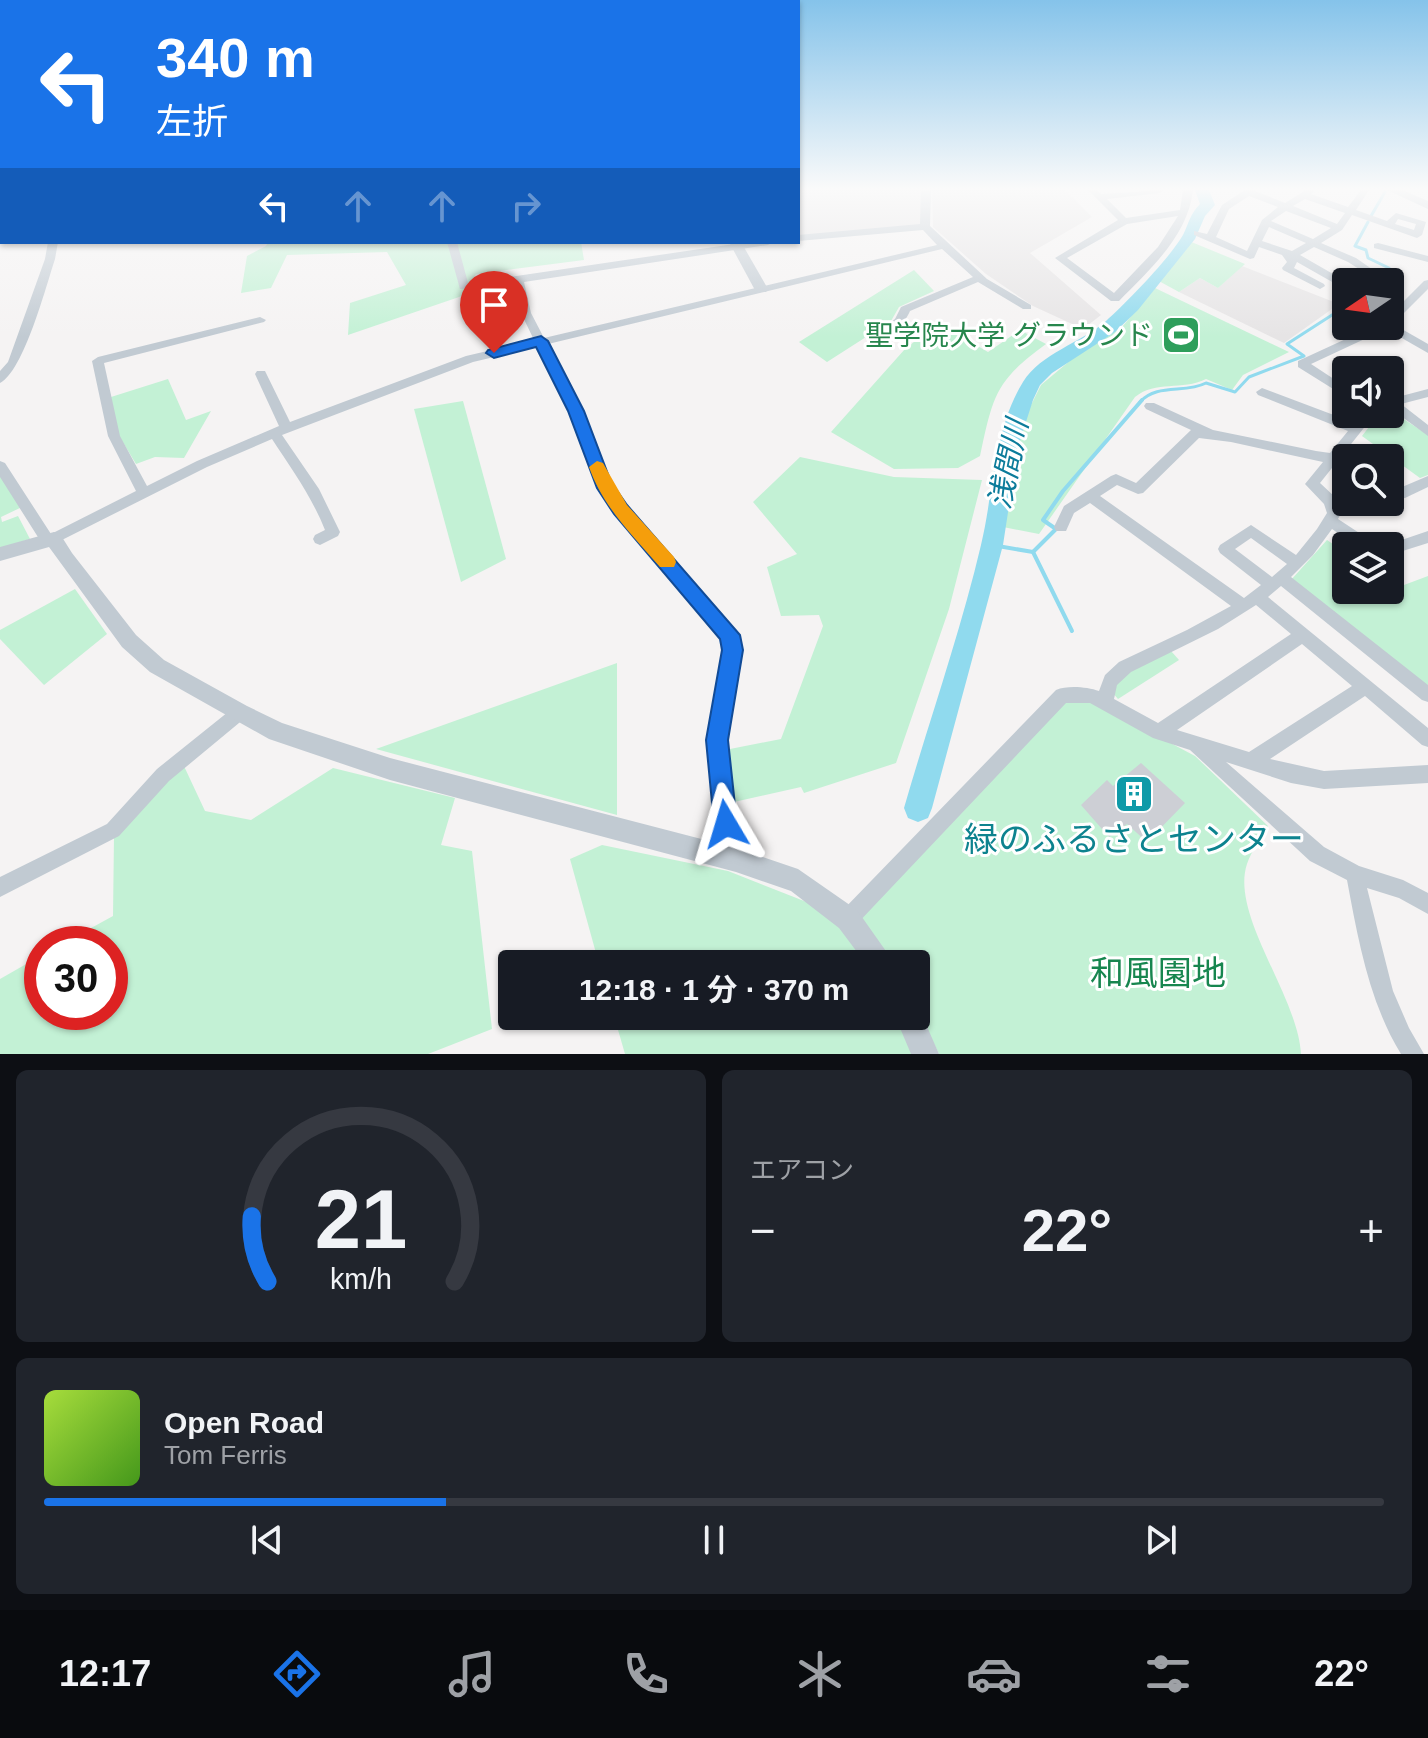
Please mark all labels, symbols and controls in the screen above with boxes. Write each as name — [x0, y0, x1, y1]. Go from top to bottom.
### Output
text: 340 m — [156, 26, 315, 89]
icon: left — [24, 32, 128, 136]
text: 左折 — [156, 101, 228, 142]
icon: left — [252, 184, 296, 228]
icon: ahead — [336, 184, 380, 228]
icon: ahead — [420, 184, 464, 228]
icon: right — [504, 184, 548, 228]
north arrow — [1332, 268, 1404, 340]
map controls — [1332, 268, 1404, 604]
pin — [460, 271, 528, 353]
icon: arrive — [472, 283, 516, 327]
sports icon: 聖学院大学 グラウンド — [1160, 314, 1202, 356]
place label: 聖学院大学 グラウンド — [865, 320, 1153, 351]
button: sound — [1332, 356, 1404, 428]
water label: 浅間川 — [983, 414, 1034, 511]
button: search — [1332, 444, 1404, 516]
button: layers — [1332, 532, 1404, 604]
building icon: 緑のふるさとセンター — [1113, 773, 1155, 815]
position arrow — [684, 782, 768, 866]
place label: 緑のふるさとセンター — [964, 820, 1304, 858]
speed limit sign: 30 — [24, 926, 128, 1030]
park label: 和風園地 — [1090, 954, 1226, 992]
text: 12:18 · 1 分 · 370 m — [579, 973, 849, 1006]
text: エアコン — [750, 1155, 854, 1185]
text: 21 — [315, 1173, 407, 1266]
text: 22° — [1022, 1197, 1112, 1264]
text: − — [750, 1206, 776, 1255]
text: + — [1358, 1206, 1384, 1255]
text: km/h — [330, 1263, 392, 1295]
text: Open Road — [164, 1406, 324, 1439]
text: Tom Ferris — [164, 1440, 287, 1470]
icon: previous — [245, 1518, 289, 1562]
icon: pause — [692, 1518, 736, 1562]
icon: next — [1139, 1518, 1183, 1562]
icon: directions — [269, 1646, 325, 1702]
icon: music — [444, 1646, 500, 1702]
icon: phone — [618, 1646, 674, 1702]
icon: climate — [792, 1646, 848, 1702]
icon: car — [966, 1646, 1022, 1702]
icon: filters — [1140, 1646, 1196, 1702]
text: 12:17 — [59, 1653, 151, 1694]
text: 22° — [1314, 1653, 1369, 1694]

